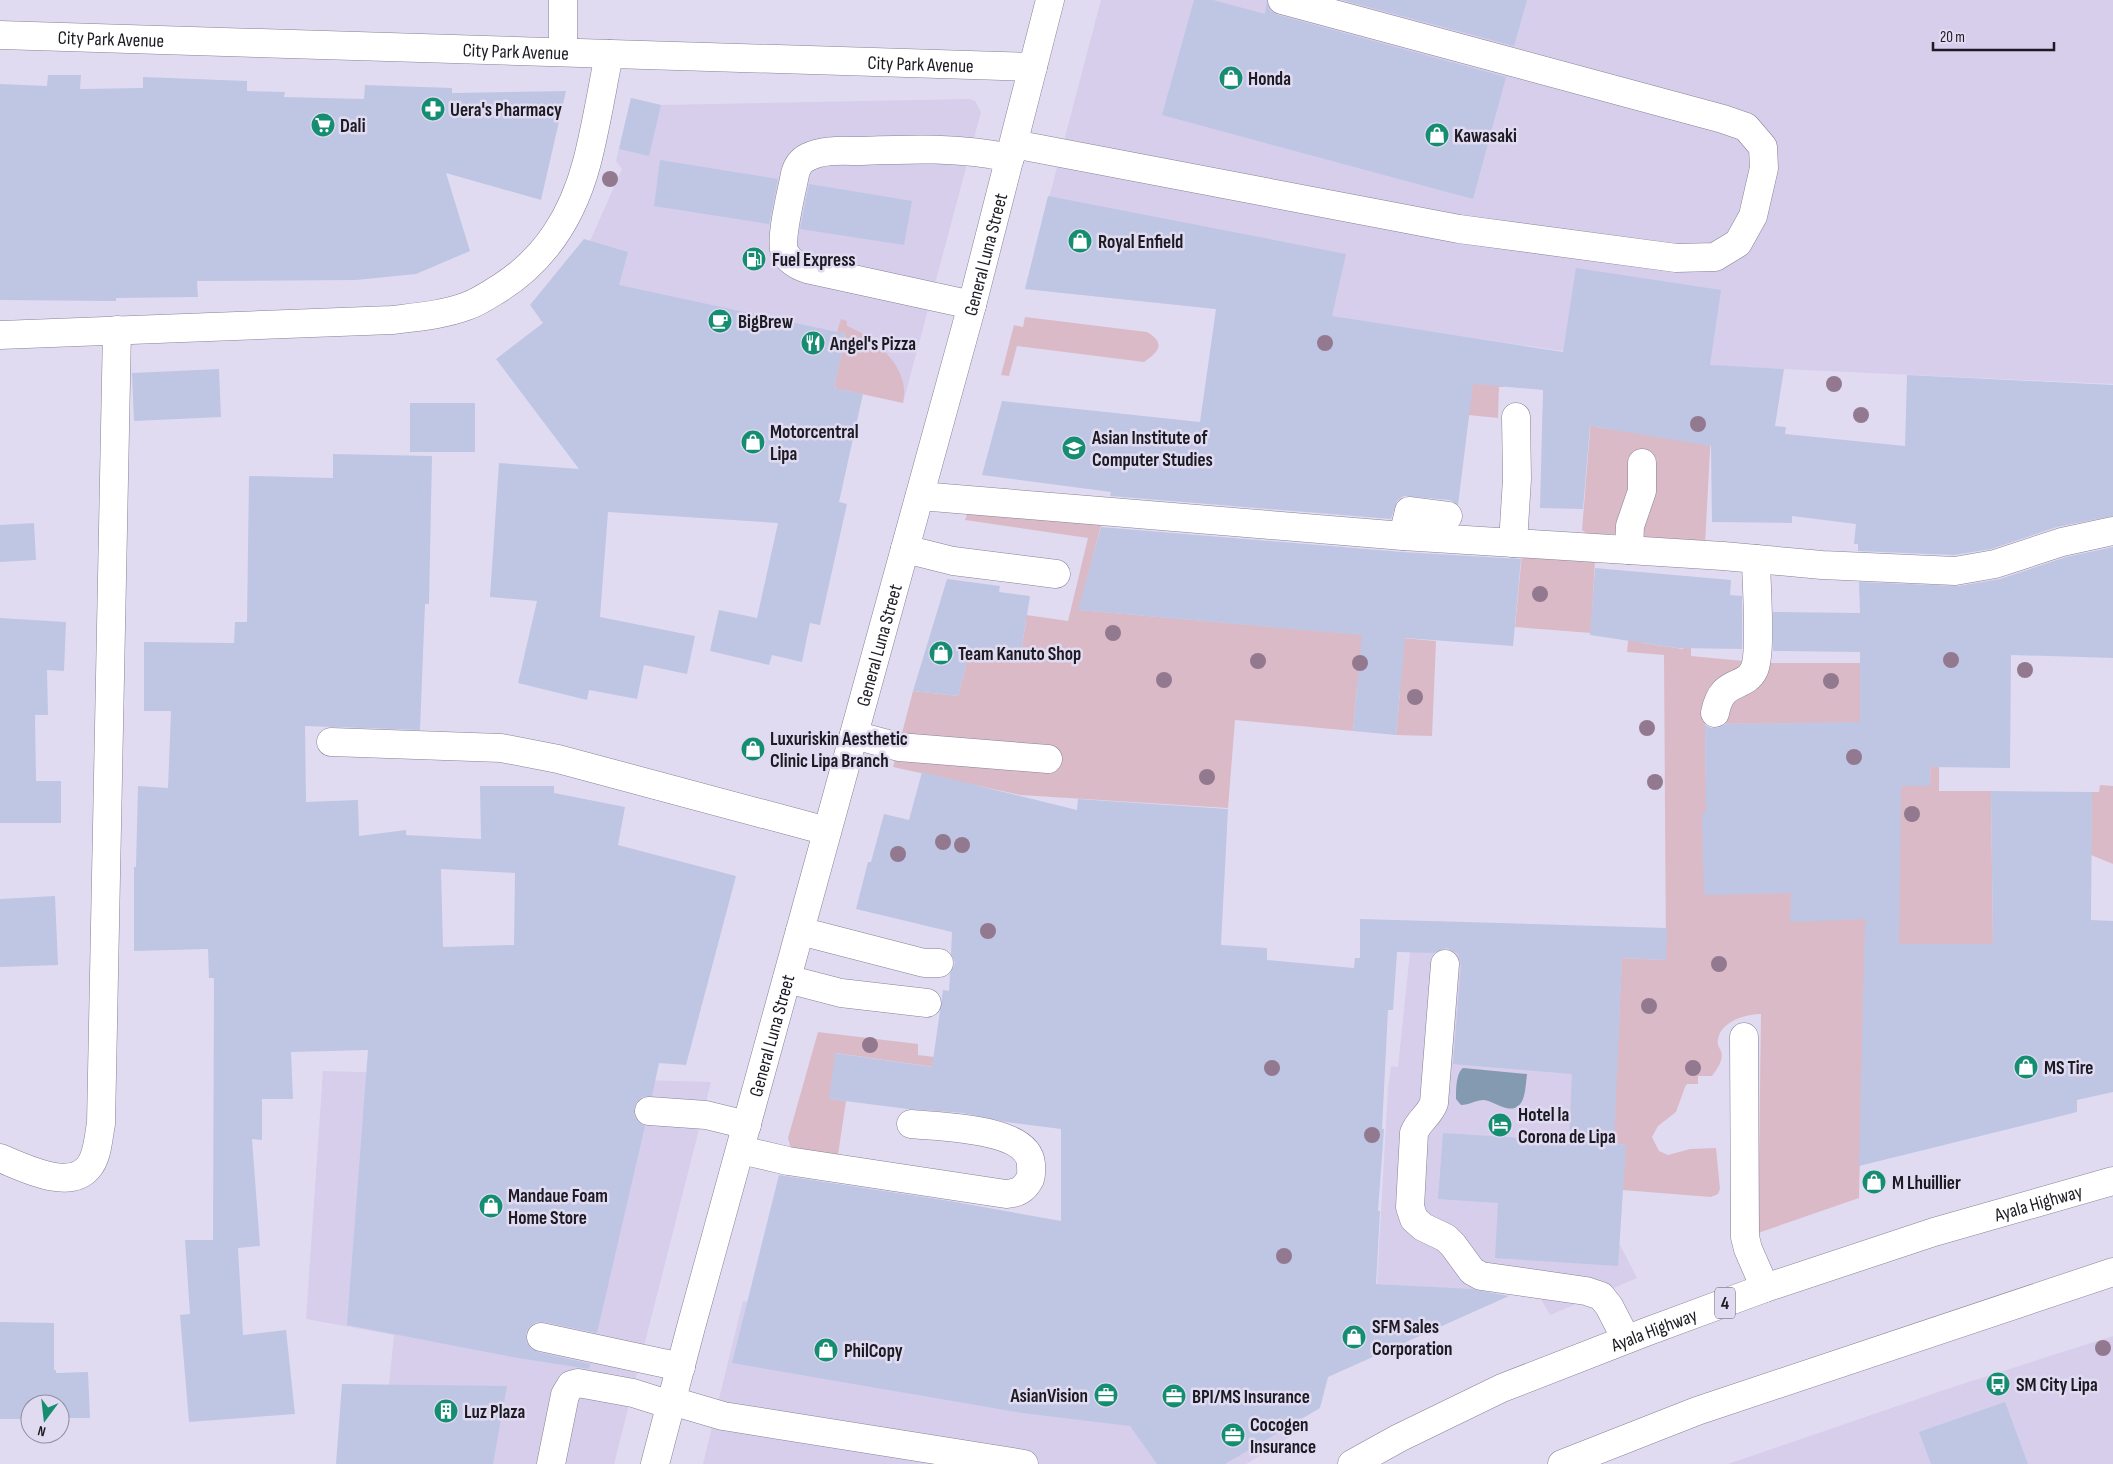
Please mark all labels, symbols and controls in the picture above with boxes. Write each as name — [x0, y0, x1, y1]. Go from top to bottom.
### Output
scale bar — [1933, 20, 2054, 52]
street label: City Park Avenue — [57, 27, 164, 53]
text: 20 m — [1940, 28, 1965, 47]
street label: City Park Avenue — [462, 39, 569, 66]
street label: City Park Avenue — [867, 52, 974, 78]
shop icon: Honda — [1218, 65, 1244, 91]
place label: Honda — [1248, 68, 1291, 91]
pharmacy icon: Uera's Pharmacy — [420, 96, 446, 122]
place label: Uera's Pharmacy — [450, 99, 562, 122]
supermarket icon: Dali — [310, 112, 336, 138]
place label: Dali — [340, 115, 366, 138]
shop icon: Kawasaki — [1424, 122, 1450, 148]
place label: Kawasaki — [1454, 125, 1517, 148]
street label: General Luna Street — [960, 191, 1013, 318]
shop icon: Royal Enfield — [1067, 228, 1093, 254]
place label: Royal Enfield — [1098, 231, 1183, 254]
fuel station icon: Fuel Express — [741, 246, 767, 272]
place label: Fuel Express — [772, 249, 856, 272]
cafe icon: BigBrew — [707, 308, 733, 334]
place label: BigBrew — [738, 311, 794, 334]
restaurant icon: Angel's Pizza — [800, 330, 826, 356]
place label: Angel's Pizza — [829, 333, 916, 356]
place label: Motorcentral Lipa — [770, 421, 859, 466]
place label: Asian Institute of Computer Studies — [1091, 427, 1213, 472]
shop icon: Motorcentral Lipa — [740, 429, 766, 455]
school or university icon: Asian Institute of Computer Studies — [1061, 435, 1087, 461]
street label: General Luna Street — [852, 582, 908, 709]
shop icon: Team Kanuto Shop — [928, 640, 954, 666]
place label: Team Kanuto Shop — [958, 643, 1081, 666]
place label: Luxuriskin Aesthetic Clinic Lipa Branch — [770, 728, 908, 773]
shop icon: Luxuriskin Aesthetic Clinic Lipa Branch — [740, 736, 766, 762]
street label: General Luna Street — [745, 972, 800, 1099]
shop icon: MS Tire — [2013, 1054, 2039, 1080]
place label: MS Tire — [2044, 1057, 2093, 1080]
place label: Hotel la Corona de Lipa — [1518, 1104, 1616, 1149]
hotel icon: Hotel la Corona de Lipa — [1487, 1112, 1513, 1138]
shop icon: M Lhuillier — [1861, 1169, 1887, 1195]
place label: M Lhuillier — [1892, 1172, 1961, 1195]
street label: Ayala Highway — [1991, 1180, 2086, 1227]
place label: Mandaue Foam Home Store — [508, 1185, 608, 1230]
shop icon: Mandaue Foam Home Store — [478, 1193, 504, 1219]
road number: 4 — [1715, 1288, 1735, 1319]
street label: Ayala Highway — [1607, 1304, 1701, 1358]
place label: SFM Sales Corporation — [1372, 1316, 1453, 1361]
shop icon: SFM Sales Corporation — [1341, 1324, 1367, 1350]
shop icon: PhilCopy — [813, 1337, 839, 1363]
place label: PhilCopy — [844, 1340, 903, 1363]
bus stop icon: SM City Lipa — [1985, 1371, 2011, 1397]
place label: SM City Lipa — [2016, 1374, 2098, 1397]
office icon: AsianVision — [1093, 1382, 1119, 1408]
office icon: BPI/MS Insurance — [1161, 1383, 1187, 1409]
place label: AsianVision — [1009, 1385, 1088, 1408]
place label: BPI/MS Insurance — [1192, 1386, 1310, 1409]
north arrow — [20, 1394, 70, 1444]
building icon: Luz Plaza — [433, 1398, 459, 1424]
place label: Luz Plaza — [464, 1401, 525, 1424]
place label: Cocogen Insurance — [1250, 1414, 1316, 1459]
text: N — [36, 1422, 48, 1440]
office icon: Cocogen Insurance — [1220, 1422, 1246, 1448]

